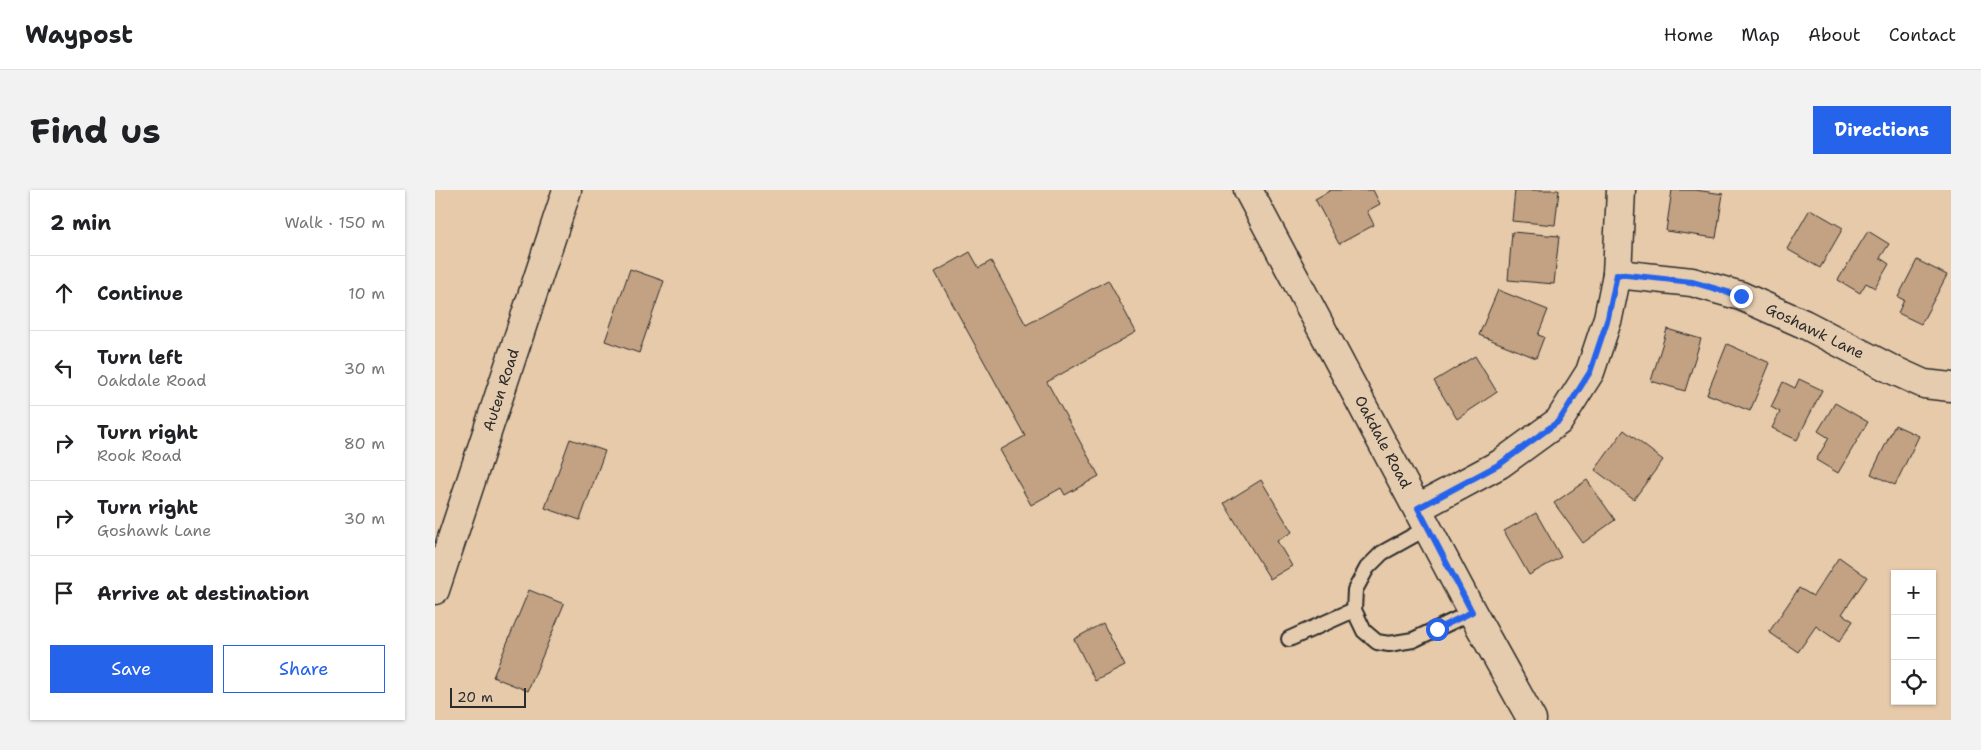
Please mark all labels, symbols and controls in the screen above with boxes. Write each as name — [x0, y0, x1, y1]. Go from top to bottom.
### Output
text: Waypost — [25, 19, 133, 51]
text: Home — [1664, 23, 1713, 47]
text: Map — [1741, 23, 1780, 47]
text: About — [1808, 23, 1861, 47]
text: Contact — [1889, 23, 1956, 47]
button: Directions — [1813, 106, 1951, 154]
text: Find us — [30, 107, 161, 154]
text: 2 min — [50, 209, 111, 237]
text: Walk · 150 m — [284, 212, 385, 233]
icon: ahead — [50, 279, 78, 307]
text: Continue — [97, 281, 183, 306]
text: 10 m — [348, 283, 385, 304]
route end — [1730, 285, 1753, 308]
street label: Goshawk Lane — [1762, 299, 1868, 363]
text: Turn left — [97, 345, 183, 370]
street label: Auten Road — [478, 346, 524, 434]
icon: left — [50, 354, 78, 382]
text: 30 m — [344, 358, 385, 379]
text: Oakdale Road — [97, 370, 206, 391]
street label: Oakdale Road — [1350, 392, 1416, 492]
text: Turn right — [97, 420, 198, 445]
icon: right — [50, 429, 78, 457]
text: 80 m — [344, 433, 385, 454]
text: Rook Road — [97, 445, 182, 466]
text: Turn right — [97, 495, 198, 520]
icon: right — [50, 504, 78, 532]
text: 30 m — [344, 508, 385, 529]
text: Goshawk Lane — [97, 520, 211, 541]
map controls — [1891, 570, 1936, 705]
button: + — [1891, 570, 1936, 615]
icon: arrive — [50, 579, 78, 607]
text: Arrive at destination — [97, 581, 309, 606]
button: − — [1891, 615, 1936, 660]
route start — [1426, 618, 1449, 641]
button: Save — [50, 645, 213, 693]
button: Share — [223, 645, 385, 693]
button: locate — [1891, 660, 1936, 705]
scale bar — [450, 685, 526, 708]
text: 20 m — [457, 688, 493, 706]

